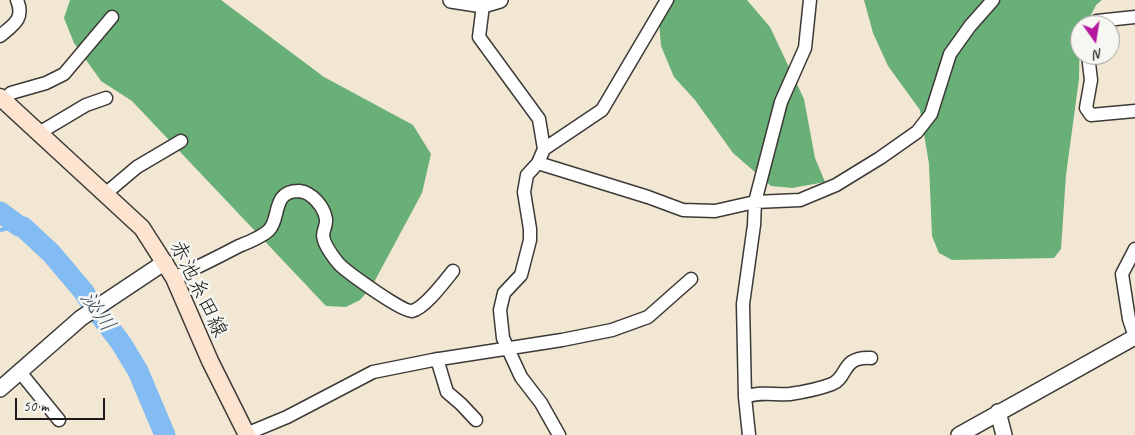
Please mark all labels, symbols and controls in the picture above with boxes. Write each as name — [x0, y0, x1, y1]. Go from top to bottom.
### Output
north arrow — [1070, 15, 1120, 65]
text: N — [1092, 45, 1104, 63]
street label: 赤池糸田線 — [164, 236, 232, 342]
water label: 泌川 — [74, 286, 120, 338]
scale bar — [18, 388, 108, 420]
text: 50 m — [23, 397, 49, 416]

